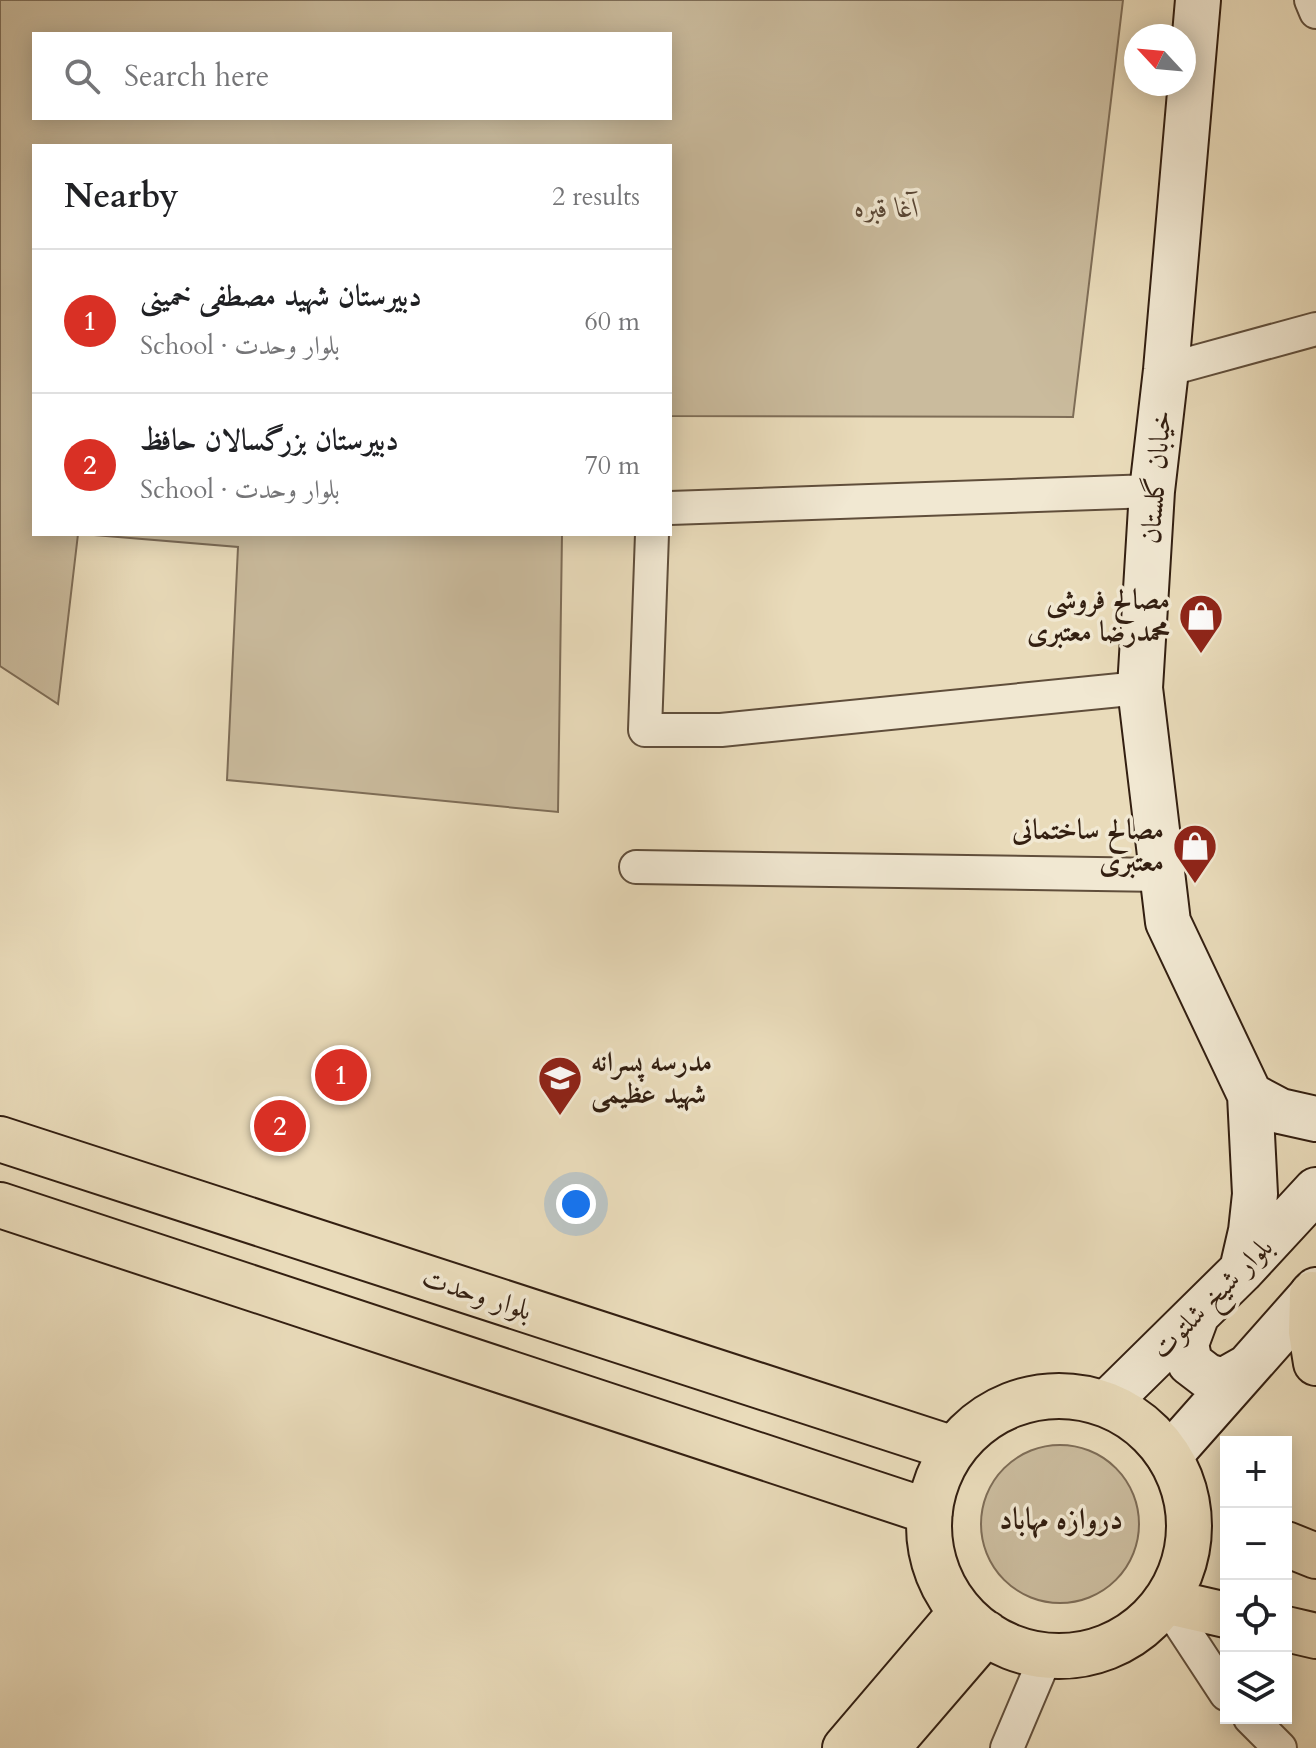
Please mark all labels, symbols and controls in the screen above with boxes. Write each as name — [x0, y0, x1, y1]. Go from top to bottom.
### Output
north arrow — [1124, 24, 1196, 96]
search box — [32, 32, 672, 120]
icon: search — [60, 54, 104, 98]
text: Search here — [124, 56, 269, 97]
text: Nearby — [64, 173, 179, 219]
text: 2 results — [552, 179, 640, 214]
park label: آغا قبره — [854, 189, 920, 227]
text: دبیرستان شهید مصطفی خمینی — [140, 276, 422, 317]
text: 1 — [83, 304, 97, 339]
text: 60 m — [584, 304, 640, 339]
text: School · بلوار وحدت — [140, 328, 340, 363]
street label: خیابان گلستان — [1131, 409, 1181, 545]
text: دبیرستان بزرگسالان حافظ — [140, 420, 399, 461]
text: 2 — [83, 448, 97, 483]
text: 70 m — [584, 448, 640, 483]
text: School · بلوار وحدت — [140, 472, 340, 507]
place label: مصالح فروشی محمدرضا معتبری — [1027, 581, 1170, 651]
shop icon: مصالح فروشی محمدرضا معتبری — [1177, 592, 1225, 655]
place label: مصالح ساختمانی معتبری — [1011, 811, 1164, 881]
shop icon: مصالح ساختمانی معتبری — [1171, 822, 1219, 885]
place label: مدرسه پسرانه شهید عظیمی — [591, 1043, 712, 1113]
pin: 1 — [315, 1045, 367, 1105]
school or university icon: مدرسه پسرانه شهید عظیمی — [536, 1054, 584, 1117]
pin: 2 — [254, 1096, 306, 1156]
your location — [556, 1184, 596, 1224]
street label: بلوار شیخ شلتوت — [1143, 1229, 1285, 1371]
street label: بلوار وحدت — [417, 1258, 537, 1330]
map controls — [1220, 1436, 1292, 1724]
button: + — [1220, 1436, 1292, 1508]
district label: دروازه مهاباد — [999, 1499, 1123, 1540]
button: − — [1220, 1508, 1292, 1580]
button: locate — [1220, 1580, 1292, 1652]
button: layers — [1220, 1652, 1292, 1724]

